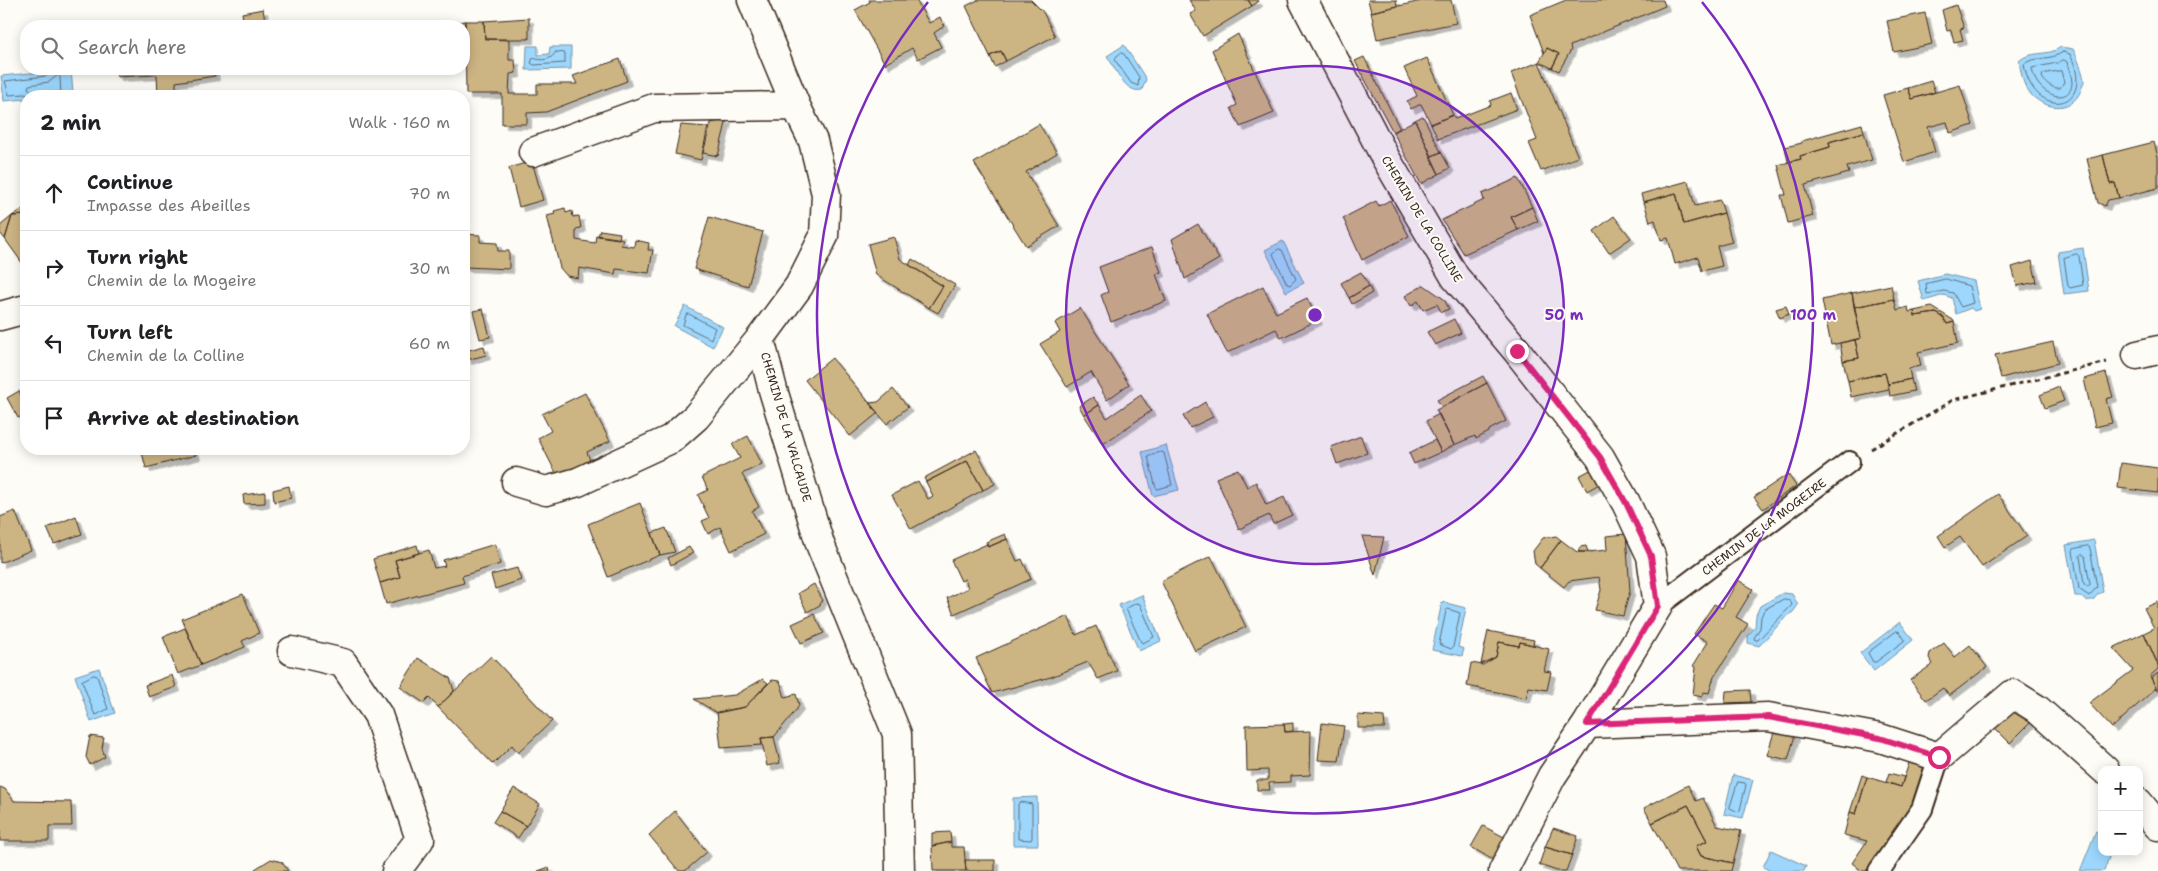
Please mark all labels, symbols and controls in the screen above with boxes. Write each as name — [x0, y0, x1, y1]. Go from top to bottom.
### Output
search box — [20, 20, 470, 75]
icon: search — [38, 34, 66, 62]
text: Search here — [78, 35, 187, 60]
text: 2 min — [40, 109, 101, 137]
text: Walk · 160 m — [349, 112, 450, 133]
street label: CHEMIN DE LA COLLINE — [1378, 153, 1466, 285]
text: Continue — [87, 170, 173, 195]
icon: ahead — [40, 179, 68, 207]
text: 70 m — [409, 183, 450, 204]
text: Impasse des Abeilles — [87, 195, 251, 216]
text: Turn right — [87, 245, 188, 270]
icon: right — [40, 254, 68, 282]
text: 30 m — [409, 258, 450, 279]
text: Chemin de la Mogeire — [87, 270, 257, 291]
text: 50 m — [1545, 305, 1584, 325]
text: 100 m — [1790, 305, 1836, 325]
centre of rings — [1306, 306, 1324, 324]
text: Turn left — [87, 320, 173, 345]
icon: left — [40, 329, 68, 357]
text: 60 m — [409, 333, 450, 354]
route end — [1506, 340, 1529, 363]
text: Chemin de la Colline — [87, 345, 245, 366]
street label: CHEMIN DE LA VALCAUDE — [757, 350, 815, 504]
icon: arrive — [40, 404, 68, 432]
text: Arrive at destination — [87, 406, 299, 431]
street label: CHEMIN DE LA MOGEIRE — [1698, 475, 1830, 579]
route start — [1928, 746, 1951, 769]
map controls — [2098, 766, 2143, 856]
button: + — [2098, 766, 2143, 811]
button: − — [2098, 811, 2143, 856]

